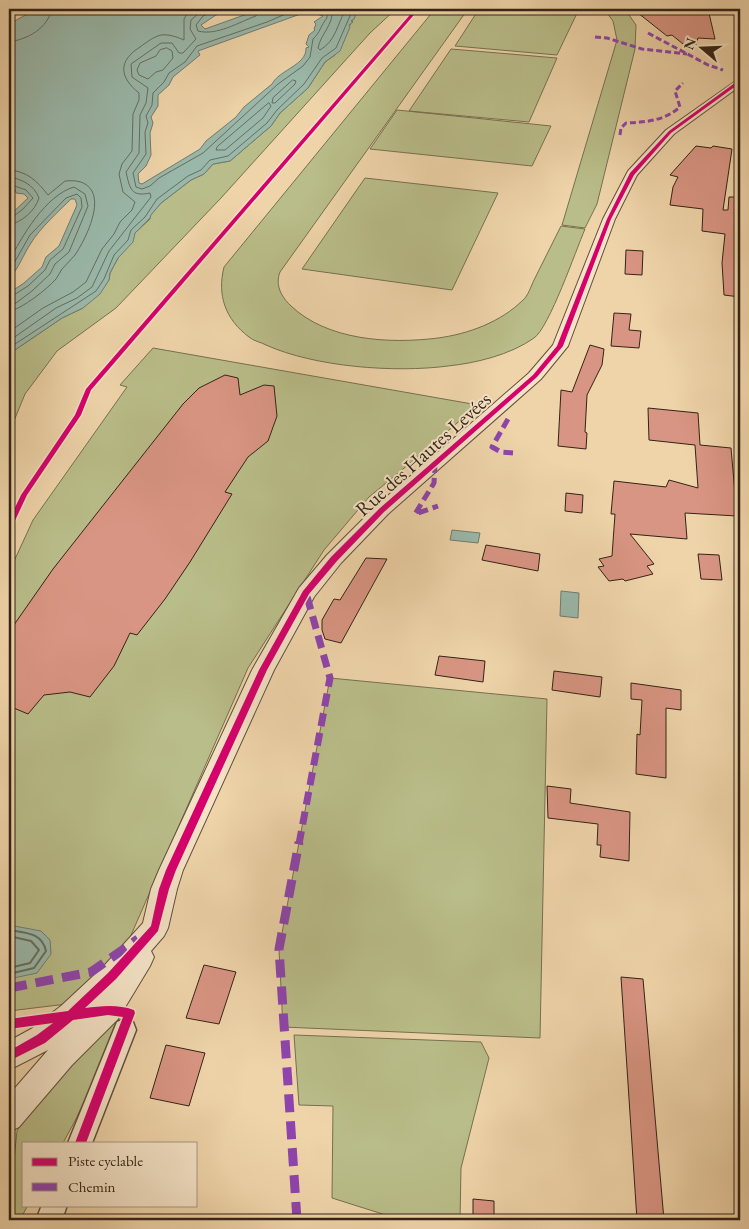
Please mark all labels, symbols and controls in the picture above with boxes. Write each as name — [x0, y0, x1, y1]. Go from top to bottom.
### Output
north arrow — [676, 22, 726, 72]
text: N — [679, 35, 700, 52]
street label: Rue des Hautes Levées — [350, 386, 496, 522]
legend — [22, 1142, 198, 1206]
text: Piste cyclable — [68, 1151, 143, 1170]
text: Chemin — [68, 1177, 116, 1196]

